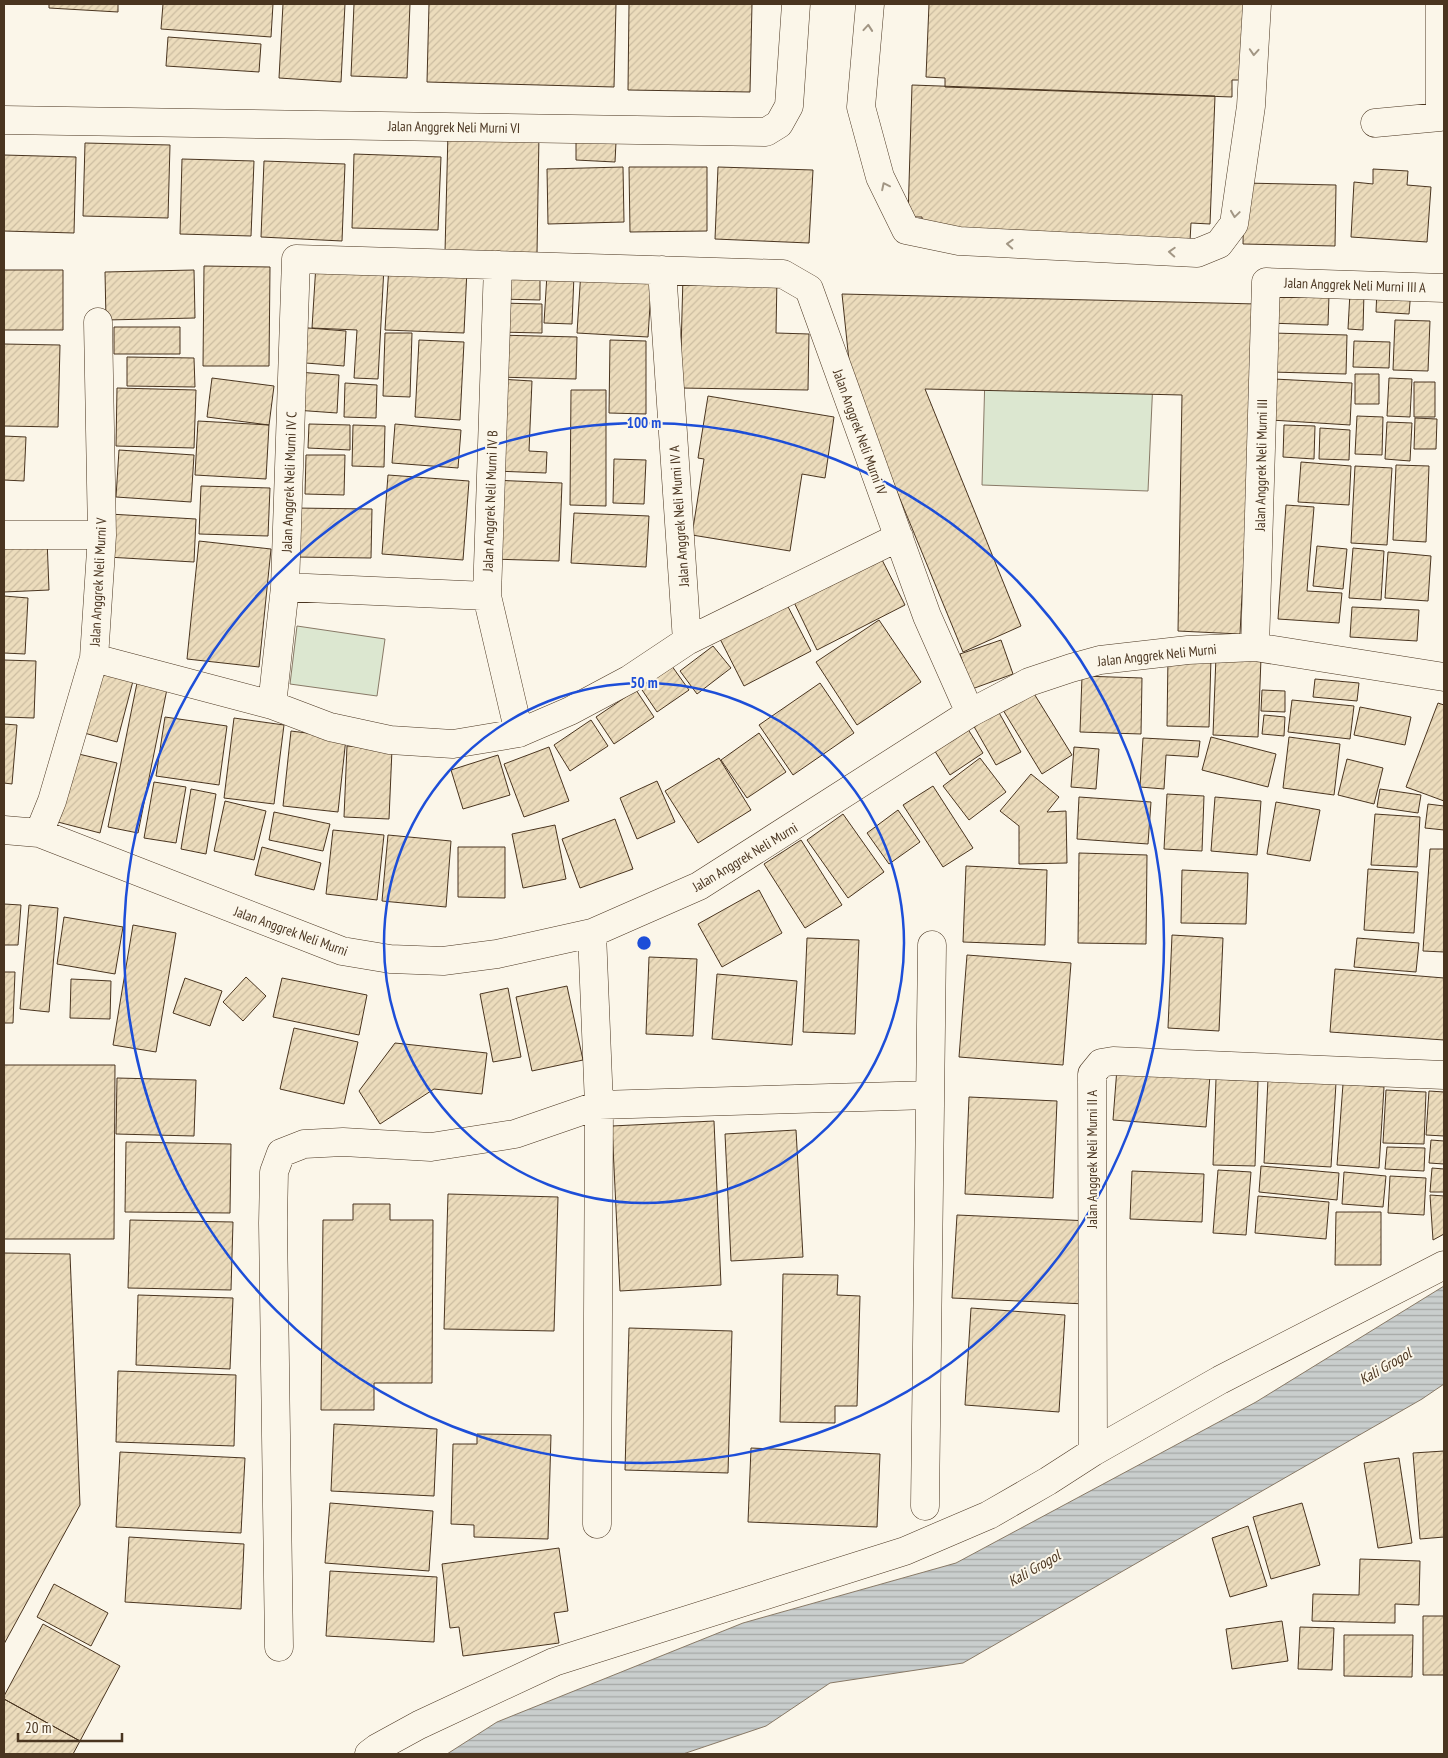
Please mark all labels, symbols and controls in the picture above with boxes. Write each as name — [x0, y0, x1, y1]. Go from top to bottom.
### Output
one-way arrow — [862, 23, 873, 31]
one-way arrow — [1249, 49, 1260, 57]
street label: Jalan Anggrek Neli Murni VI — [387, 117, 520, 137]
one-way arrow — [881, 182, 891, 191]
one-way arrow — [1231, 209, 1241, 218]
one-way arrow — [1006, 238, 1014, 249]
one-way arrow — [1168, 247, 1176, 258]
street label: Jalan Anggrek Neli Murni III A — [1283, 273, 1426, 296]
street label: Jalan Anggrek Neli Murni IV — [829, 366, 891, 498]
street label: Jalan Anggrek Neli Murni III — [1251, 399, 1271, 532]
street label: Jalan Anggrek Neli Murni IV C — [278, 410, 300, 554]
text: 100 m — [627, 413, 661, 432]
street label: Jalan Anggrek Neli Murni IV B — [478, 430, 501, 573]
street label: Jalan Anggrek Neli Murni IV A — [665, 445, 693, 588]
street label: Jalan Anggrek Neli Murni V — [86, 517, 110, 648]
street label: Jalan Anggrek Neli Murni — [1096, 640, 1217, 670]
text: 50 m — [630, 673, 658, 692]
street label: Jalan Anggrek Neli Murni — [688, 818, 801, 896]
street label: Jalan Anggrek Neli Murni — [231, 902, 350, 960]
centre of rings — [635, 934, 653, 952]
street label: Jalan Anggrek Neli Murni II A — [1083, 1089, 1101, 1229]
water label: Kali Grogol — [1355, 1343, 1416, 1389]
water label: Kali Grogol — [1004, 1545, 1065, 1591]
scale bar — [18, 1710, 121, 1742]
text: 20 m — [25, 1718, 51, 1737]

